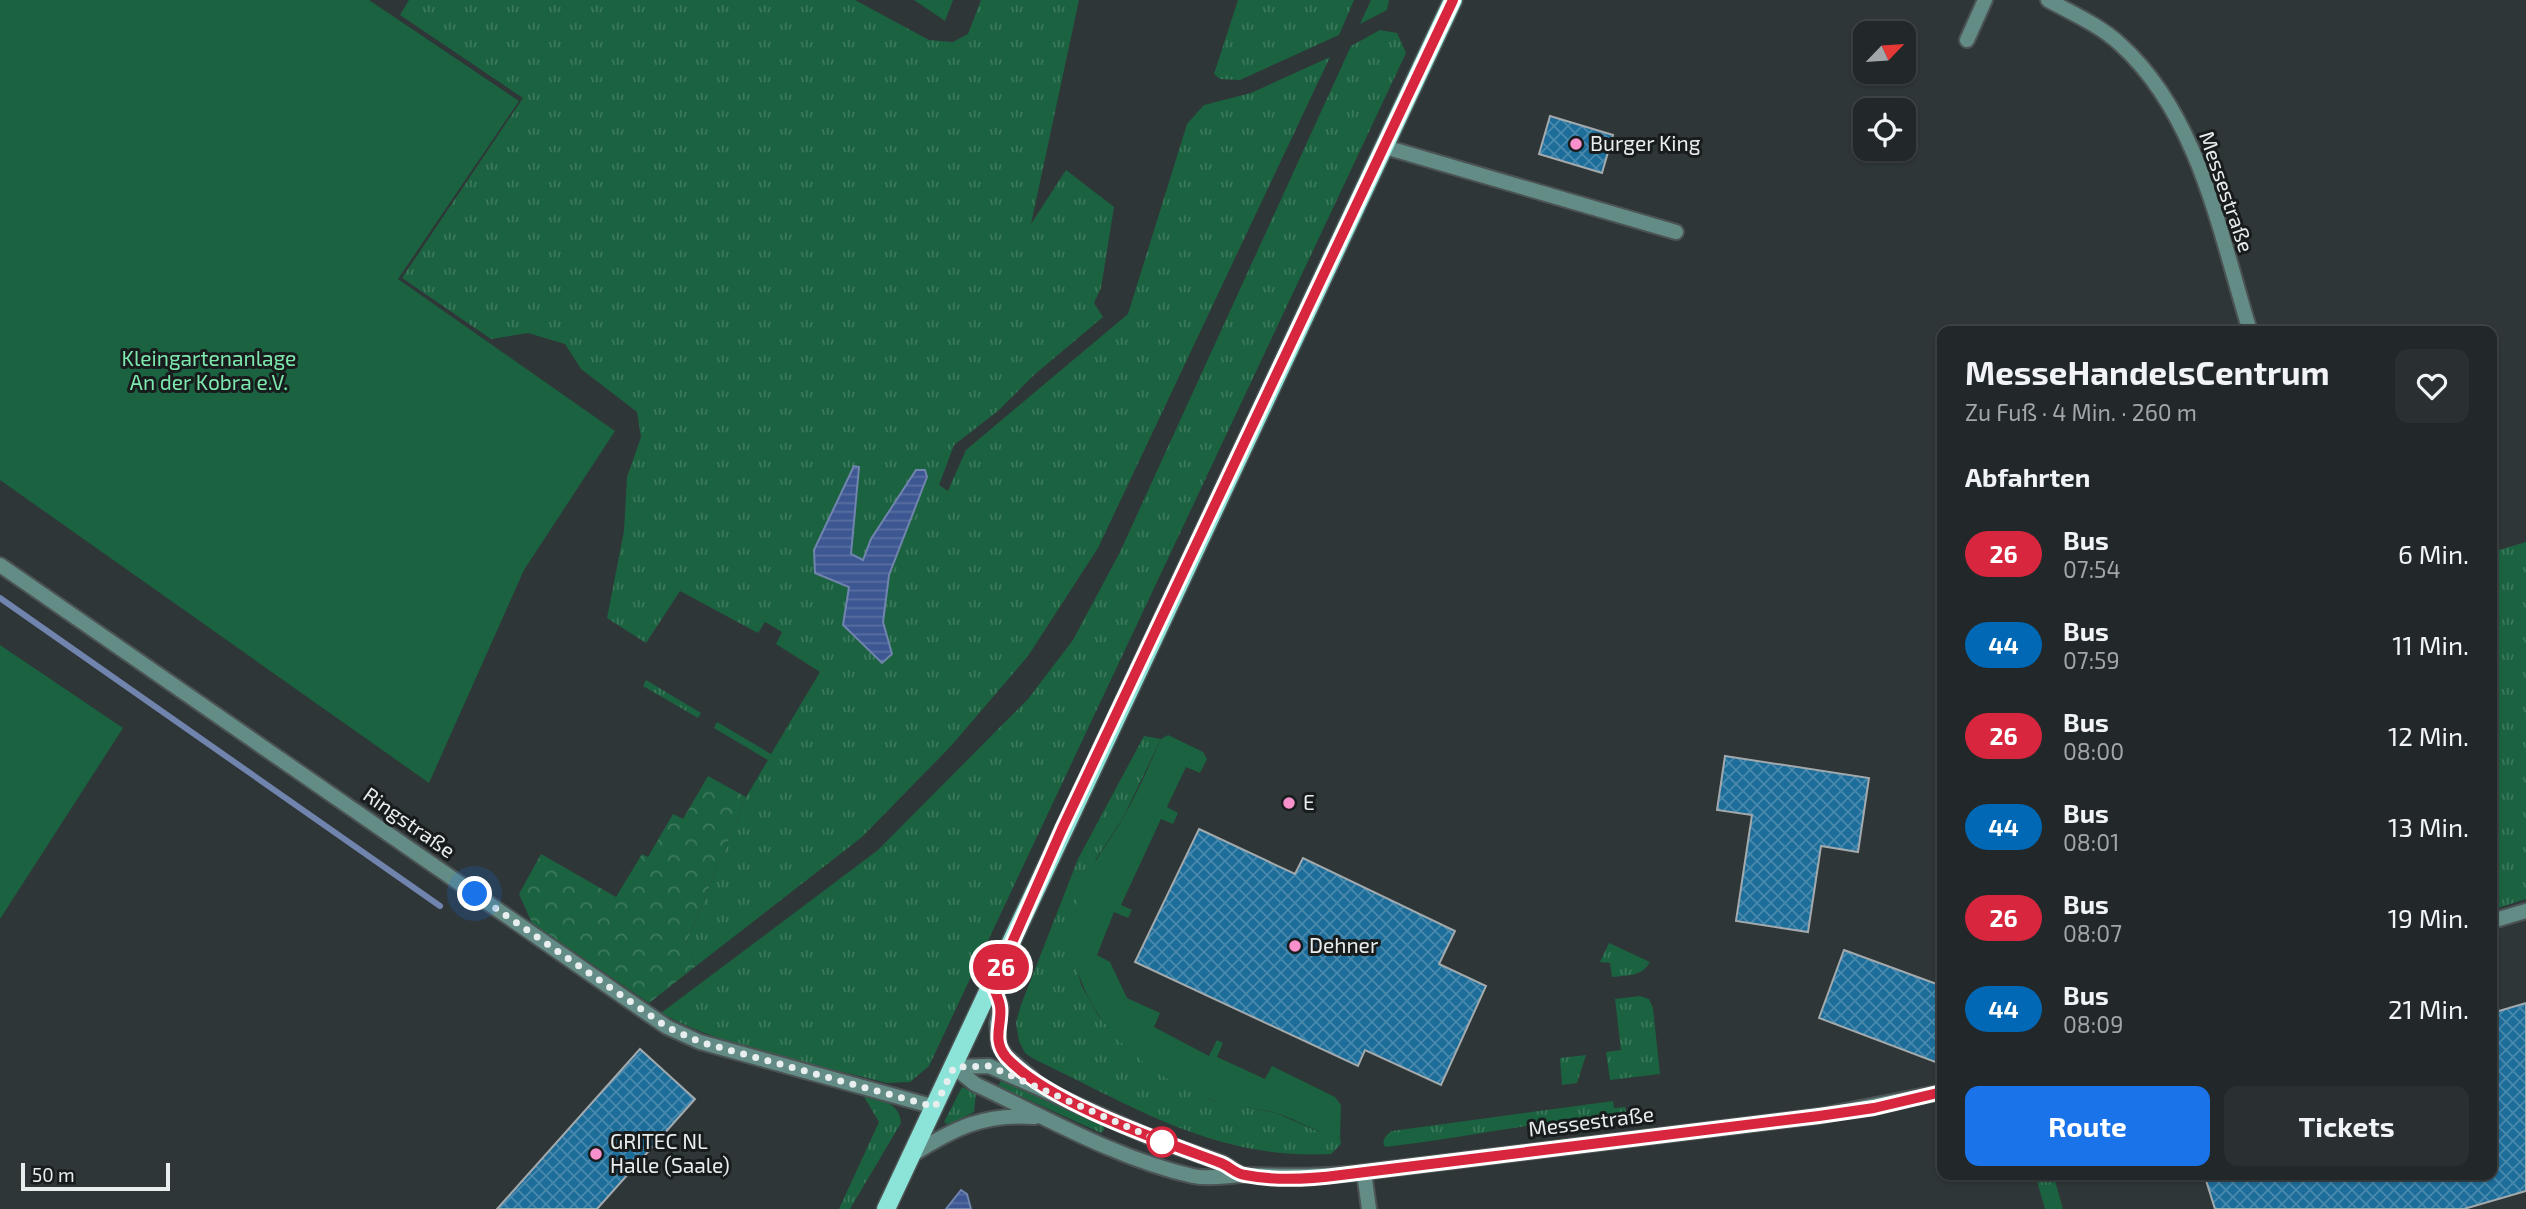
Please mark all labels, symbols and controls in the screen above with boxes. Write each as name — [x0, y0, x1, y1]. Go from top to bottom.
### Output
north arrow — [1853, 21, 1916, 84]
map controls — [1853, 21, 1916, 161]
button: locate — [1853, 98, 1916, 161]
street label: Messestraße — [2195, 128, 2260, 255]
place label: Burger King — [1590, 130, 1701, 155]
marker: Burger King — [1568, 136, 1584, 152]
park label: Kleingartenanlage An der Kobra e.V. — [122, 345, 296, 394]
button: heart — [2395, 349, 2469, 423]
text: MesseHandelsCentrum — [1965, 352, 2330, 392]
text: Zu Fuß · 4 Min. · 260 m — [1965, 398, 2197, 426]
text: Abfahrten — [1965, 461, 2090, 492]
text: Bus — [2063, 524, 2109, 555]
text: 6 Min. — [2398, 538, 2469, 569]
text: 26 — [1989, 539, 2018, 568]
text: 07:54 — [2063, 555, 2121, 583]
text: Bus — [2063, 615, 2109, 646]
text: 11 Min. — [2392, 629, 2469, 660]
text: 44 — [1988, 630, 2019, 659]
text: 07:59 — [2063, 646, 2120, 674]
text: Bus — [2063, 706, 2109, 737]
text: 12 Min. — [2388, 720, 2469, 751]
text: 26 — [1989, 721, 2018, 750]
text: 08:00 — [2063, 737, 2124, 765]
street label: Ringstraße — [359, 781, 461, 862]
place label: E — [1303, 789, 1315, 814]
marker: E — [1281, 795, 1297, 811]
text: Bus — [2063, 797, 2109, 828]
text: 13 Min. — [2388, 811, 2469, 842]
text: 44 — [1988, 812, 2019, 841]
text: 08:01 — [2063, 828, 2119, 856]
your location — [457, 876, 492, 911]
text: Bus — [2063, 888, 2109, 919]
text: 19 Min. — [2388, 902, 2469, 933]
text: 26 — [1989, 903, 2018, 932]
text: 08:07 — [2063, 919, 2122, 947]
place label: Dehner — [1309, 932, 1379, 957]
marker: Dehner — [1287, 938, 1303, 954]
line badge: 26 — [970, 944, 1032, 990]
text: 26 — [987, 952, 1015, 981]
text: Bus — [2063, 979, 2109, 1010]
text: 21 Min. — [2388, 993, 2469, 1024]
text: 44 — [1988, 994, 2019, 1023]
text: 08:09 — [2063, 1010, 2123, 1038]
button: Route — [1965, 1086, 2210, 1166]
button: Tickets — [2224, 1086, 2469, 1166]
street label: Messestraße — [1527, 1100, 1655, 1141]
unlabelled marker — [1147, 1127, 1177, 1157]
place label: GRITEC NL Halle (Saale) — [610, 1128, 730, 1177]
marker: GRITEC NL Halle (Saale) — [588, 1146, 604, 1162]
scale bar — [21, 1160, 170, 1192]
text: 50 m — [32, 1163, 75, 1186]

